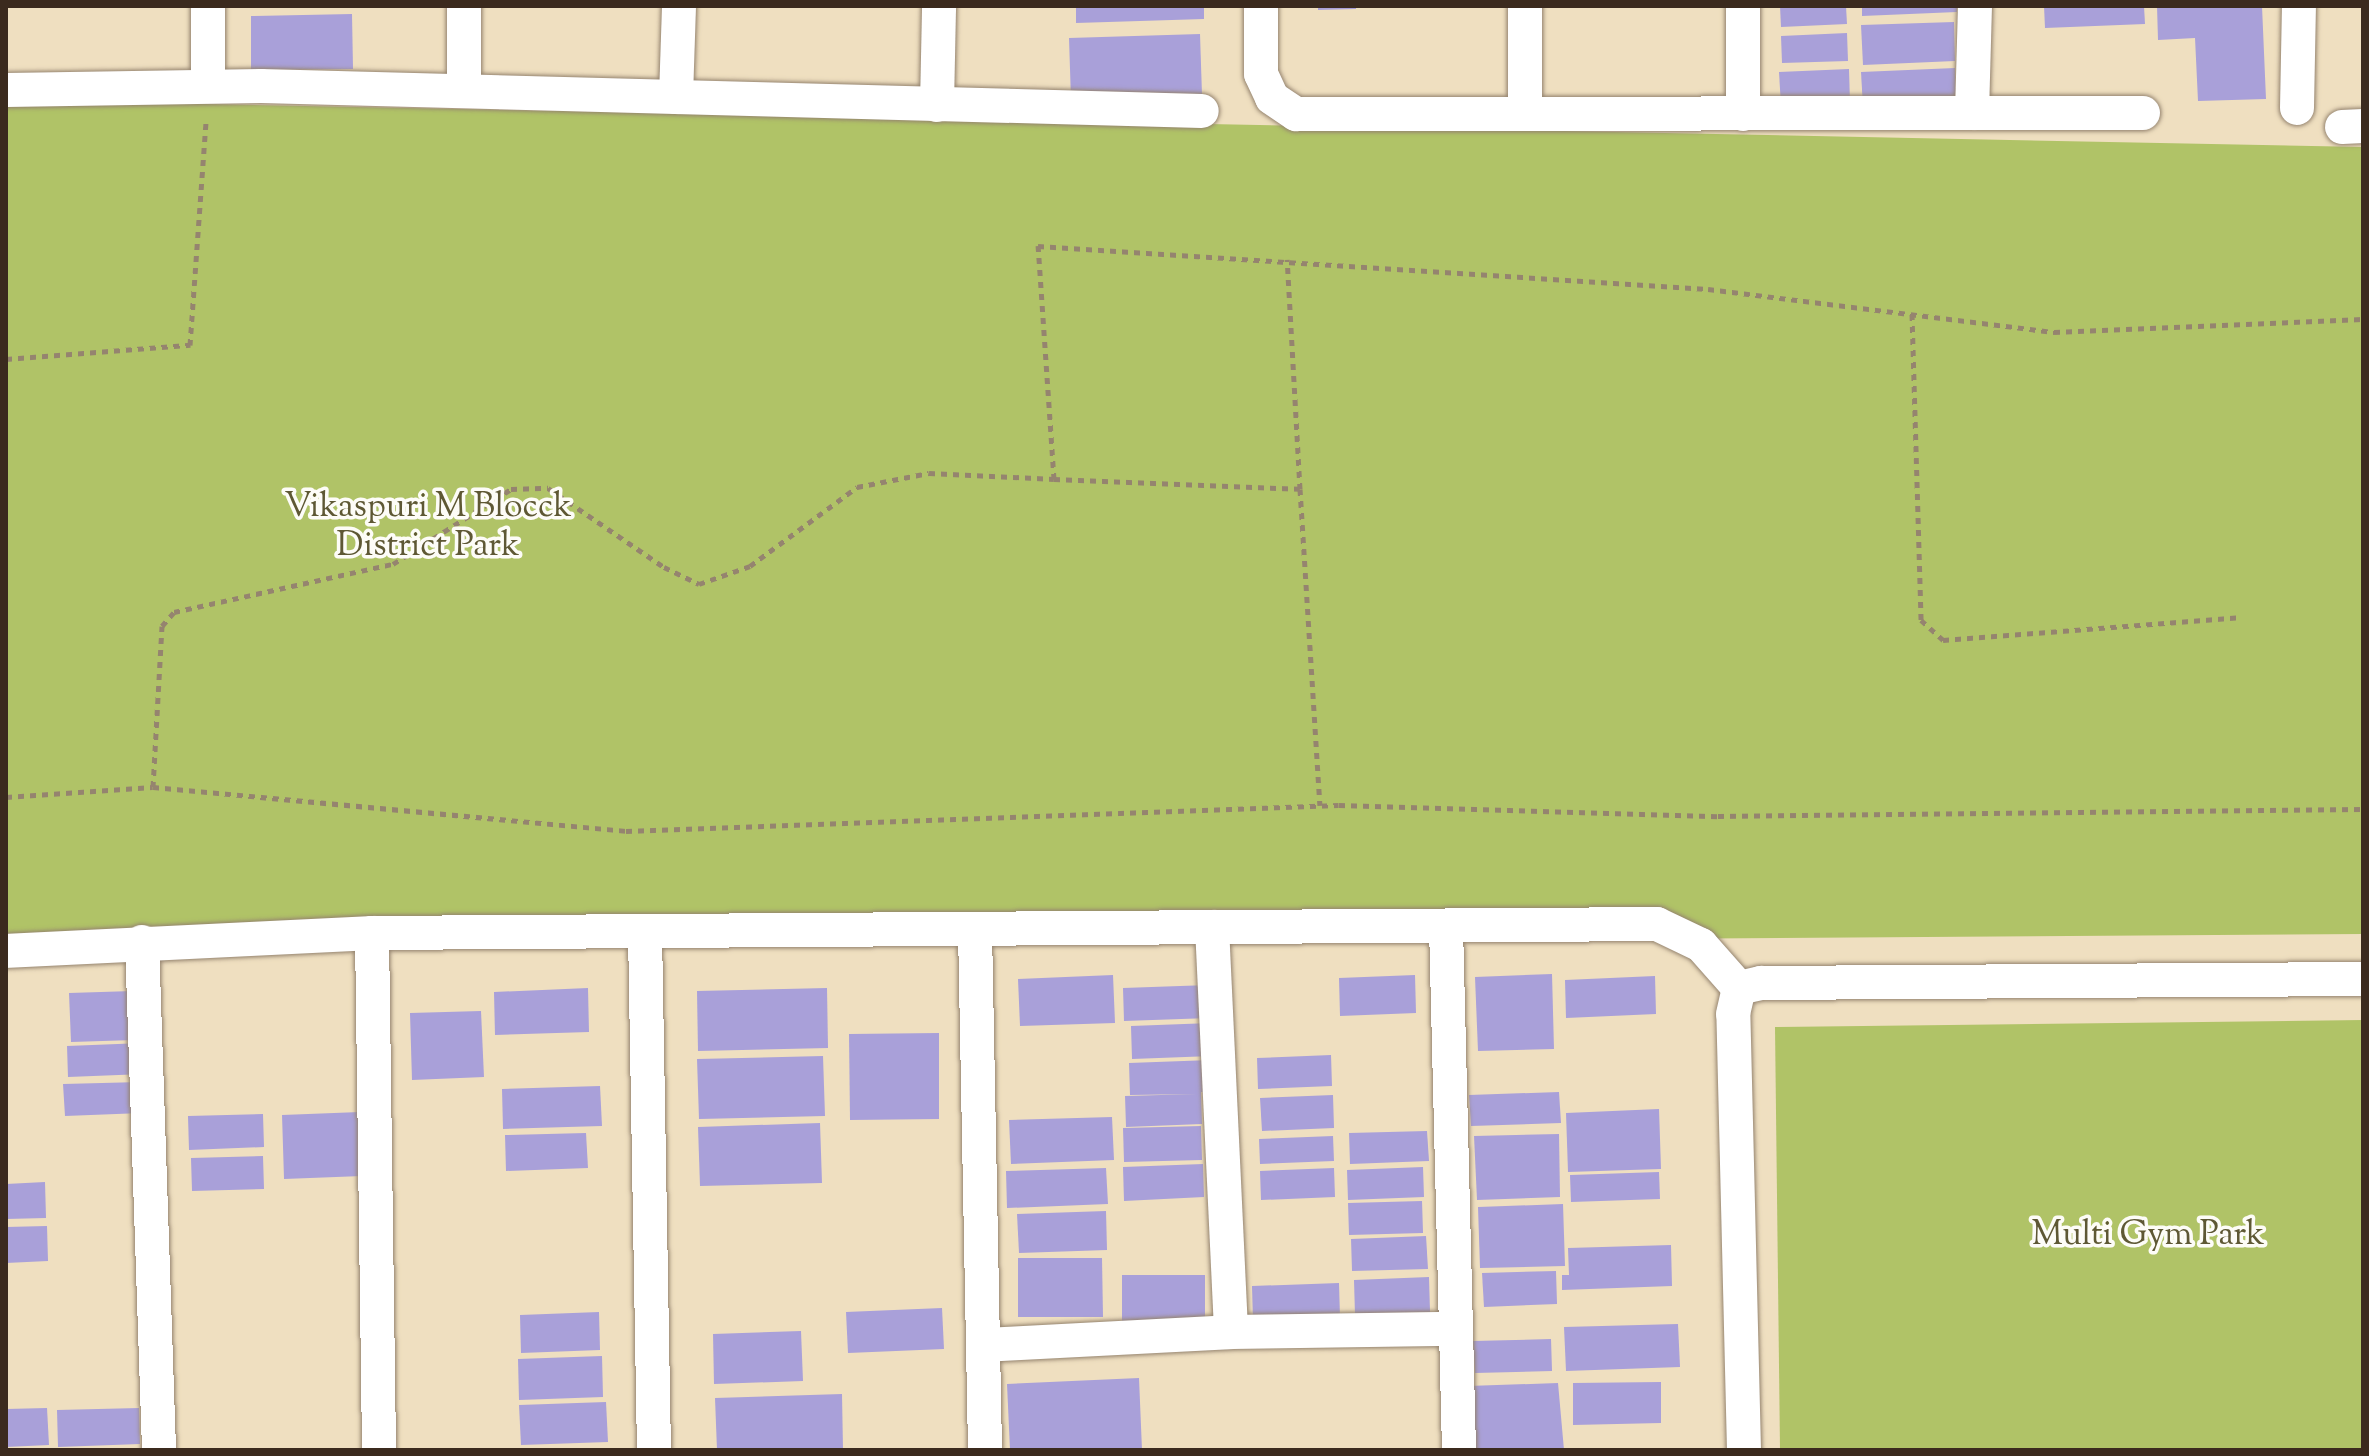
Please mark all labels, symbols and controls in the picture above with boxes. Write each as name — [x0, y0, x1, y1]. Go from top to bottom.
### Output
park label: Vikaspuri M Blocck District Park — [284, 487, 572, 566]
park label: Multi Gym Park — [2031, 1216, 2265, 1256]

